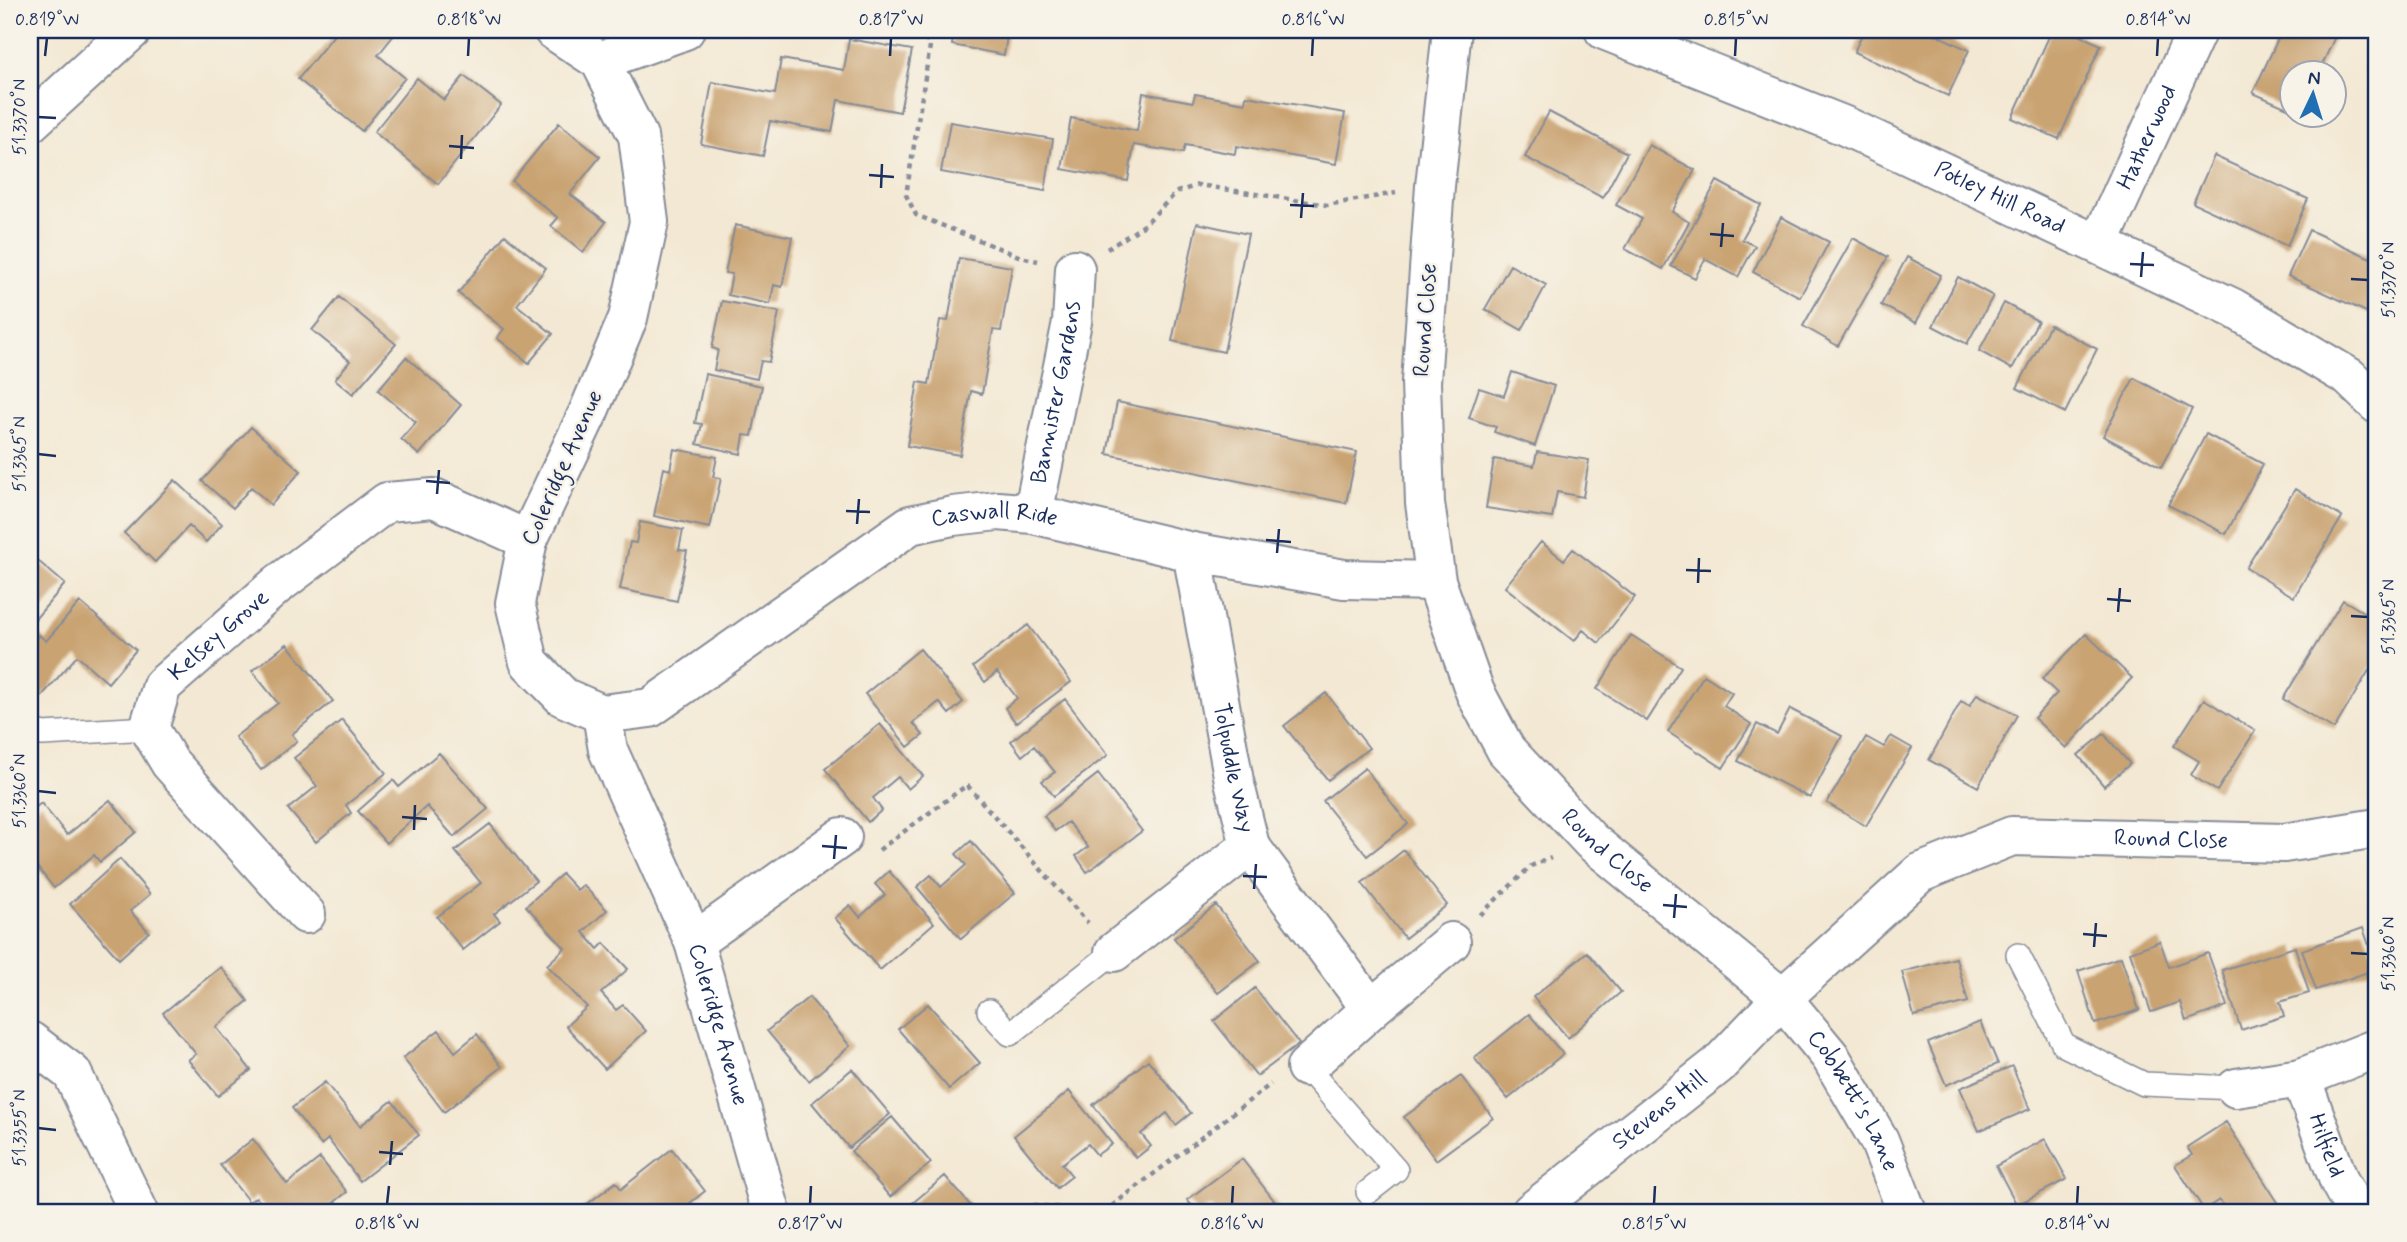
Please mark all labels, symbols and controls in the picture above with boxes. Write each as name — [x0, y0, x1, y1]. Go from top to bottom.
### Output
text: 0.819°W — [15, 8, 79, 32]
text: 0.818°W — [437, 8, 501, 32]
text: 0.817°W — [859, 8, 923, 32]
text: 0.816°W — [1281, 8, 1345, 32]
text: 0.815°W — [1704, 8, 1768, 32]
text: 0.814°W — [2125, 8, 2191, 32]
north arrow — [2278, 60, 2348, 130]
text: N — [2307, 66, 2321, 91]
text: 51.3370°N — [8, 79, 32, 155]
street label: Hatherwood — [2111, 81, 2185, 195]
street label: Potley Hill Road — [1929, 155, 2070, 242]
text: 51.3370°N — [2377, 242, 2401, 318]
street label: Round Close — [1407, 262, 1445, 378]
street label: Bannister Gardens — [1025, 300, 1088, 486]
street label: Coleridge Avenue — [515, 386, 612, 551]
text: 51.3365°N — [8, 416, 32, 492]
street label: Caswall Ride — [928, 496, 1061, 535]
text: 51.3365°N — [2377, 579, 2401, 655]
street label: Kelsey Grove — [162, 583, 276, 688]
street label: Tolpuddle Way — [1205, 701, 1261, 836]
text: 51.3360°N — [8, 753, 32, 829]
street label: Round Close — [1554, 803, 1659, 901]
street label: Round Close — [2114, 824, 2229, 857]
text: 51.3360°N — [2377, 916, 2401, 992]
street label: Coleridge Avenue — [680, 940, 755, 1109]
street label: Cobbett's Lane — [1800, 1024, 1905, 1176]
street label: Stevens Hill — [1606, 1064, 1713, 1157]
text: 51.3355°N — [8, 1089, 32, 1167]
street label: Hilfield — [2300, 1109, 2351, 1182]
text: 0.818°W — [355, 1212, 419, 1236]
text: 0.817°W — [778, 1212, 842, 1236]
text: 0.816°W — [1200, 1212, 1264, 1236]
text: 0.815°W — [1622, 1212, 1686, 1236]
text: 0.814°W — [2044, 1212, 2110, 1236]

